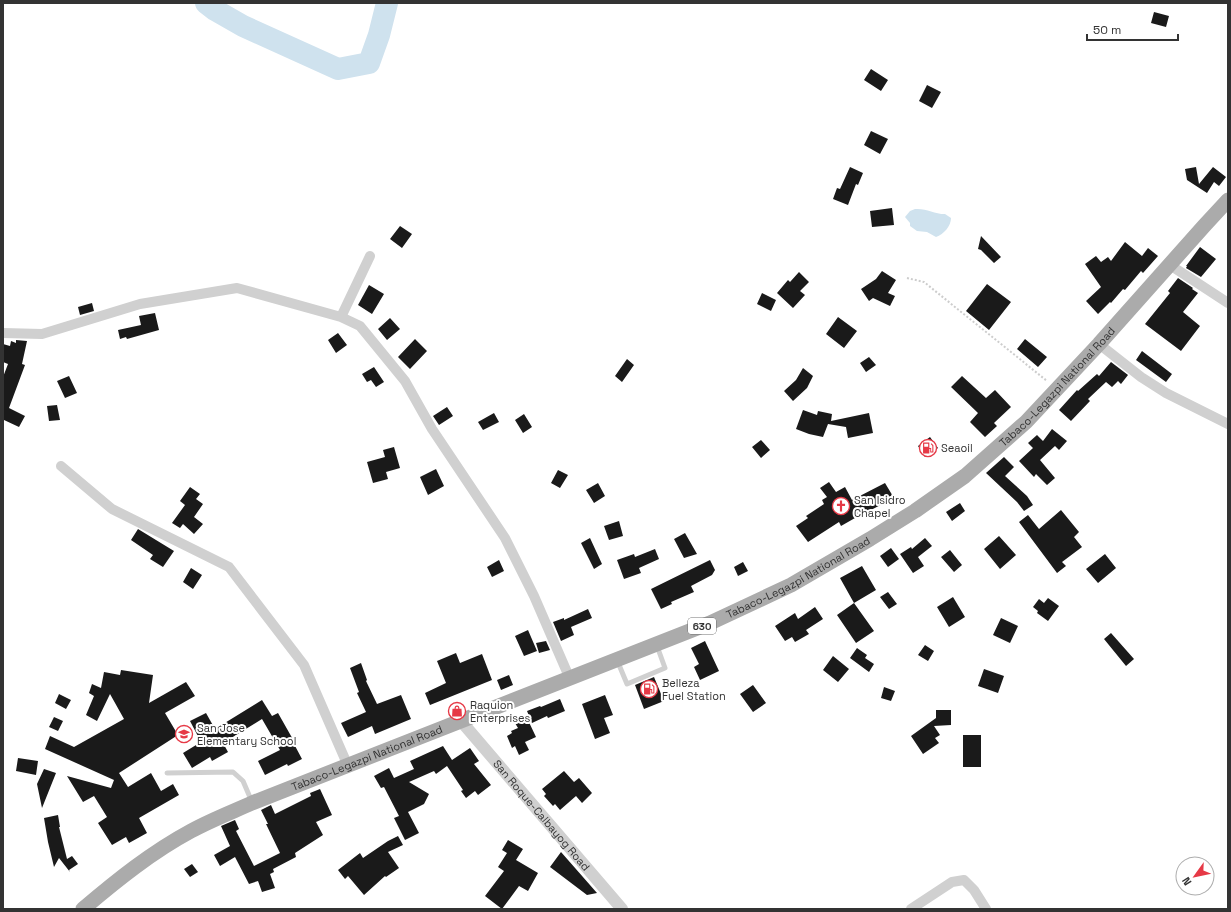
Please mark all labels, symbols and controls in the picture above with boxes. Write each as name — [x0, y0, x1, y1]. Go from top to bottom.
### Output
scale bar — [1087, 16, 1178, 42]
text: 50 m — [1093, 22, 1121, 38]
street label: Tabaco-Legazpi National Road — [996, 324, 1118, 450]
fuel station icon: Seaoil — [918, 438, 938, 458]
place label: Seaoil — [941, 441, 973, 455]
place label: San Isidro Chapel — [854, 493, 906, 520]
church icon: San Isidro Chapel — [831, 496, 851, 516]
street label: Tabaco-Legazpi National Road — [724, 533, 873, 621]
road number: 630 — [688, 618, 716, 634]
place label: Belleza Fuel Station — [662, 676, 726, 703]
fuel station icon: Belleza Fuel Station — [639, 679, 659, 699]
place label: Raquion Enterprises — [470, 698, 531, 725]
shop icon: Raquion Enterprises — [447, 701, 467, 721]
place label: San Jose Elementary School — [197, 721, 296, 748]
street label: Tabaco-Legazpi National Road — [289, 722, 444, 794]
school or university icon: San Jose Elementary School — [174, 724, 194, 744]
street label: San Roque-Calbayog Road — [490, 757, 593, 874]
north arrow — [1175, 856, 1215, 896]
text: N — [1179, 875, 1194, 888]

